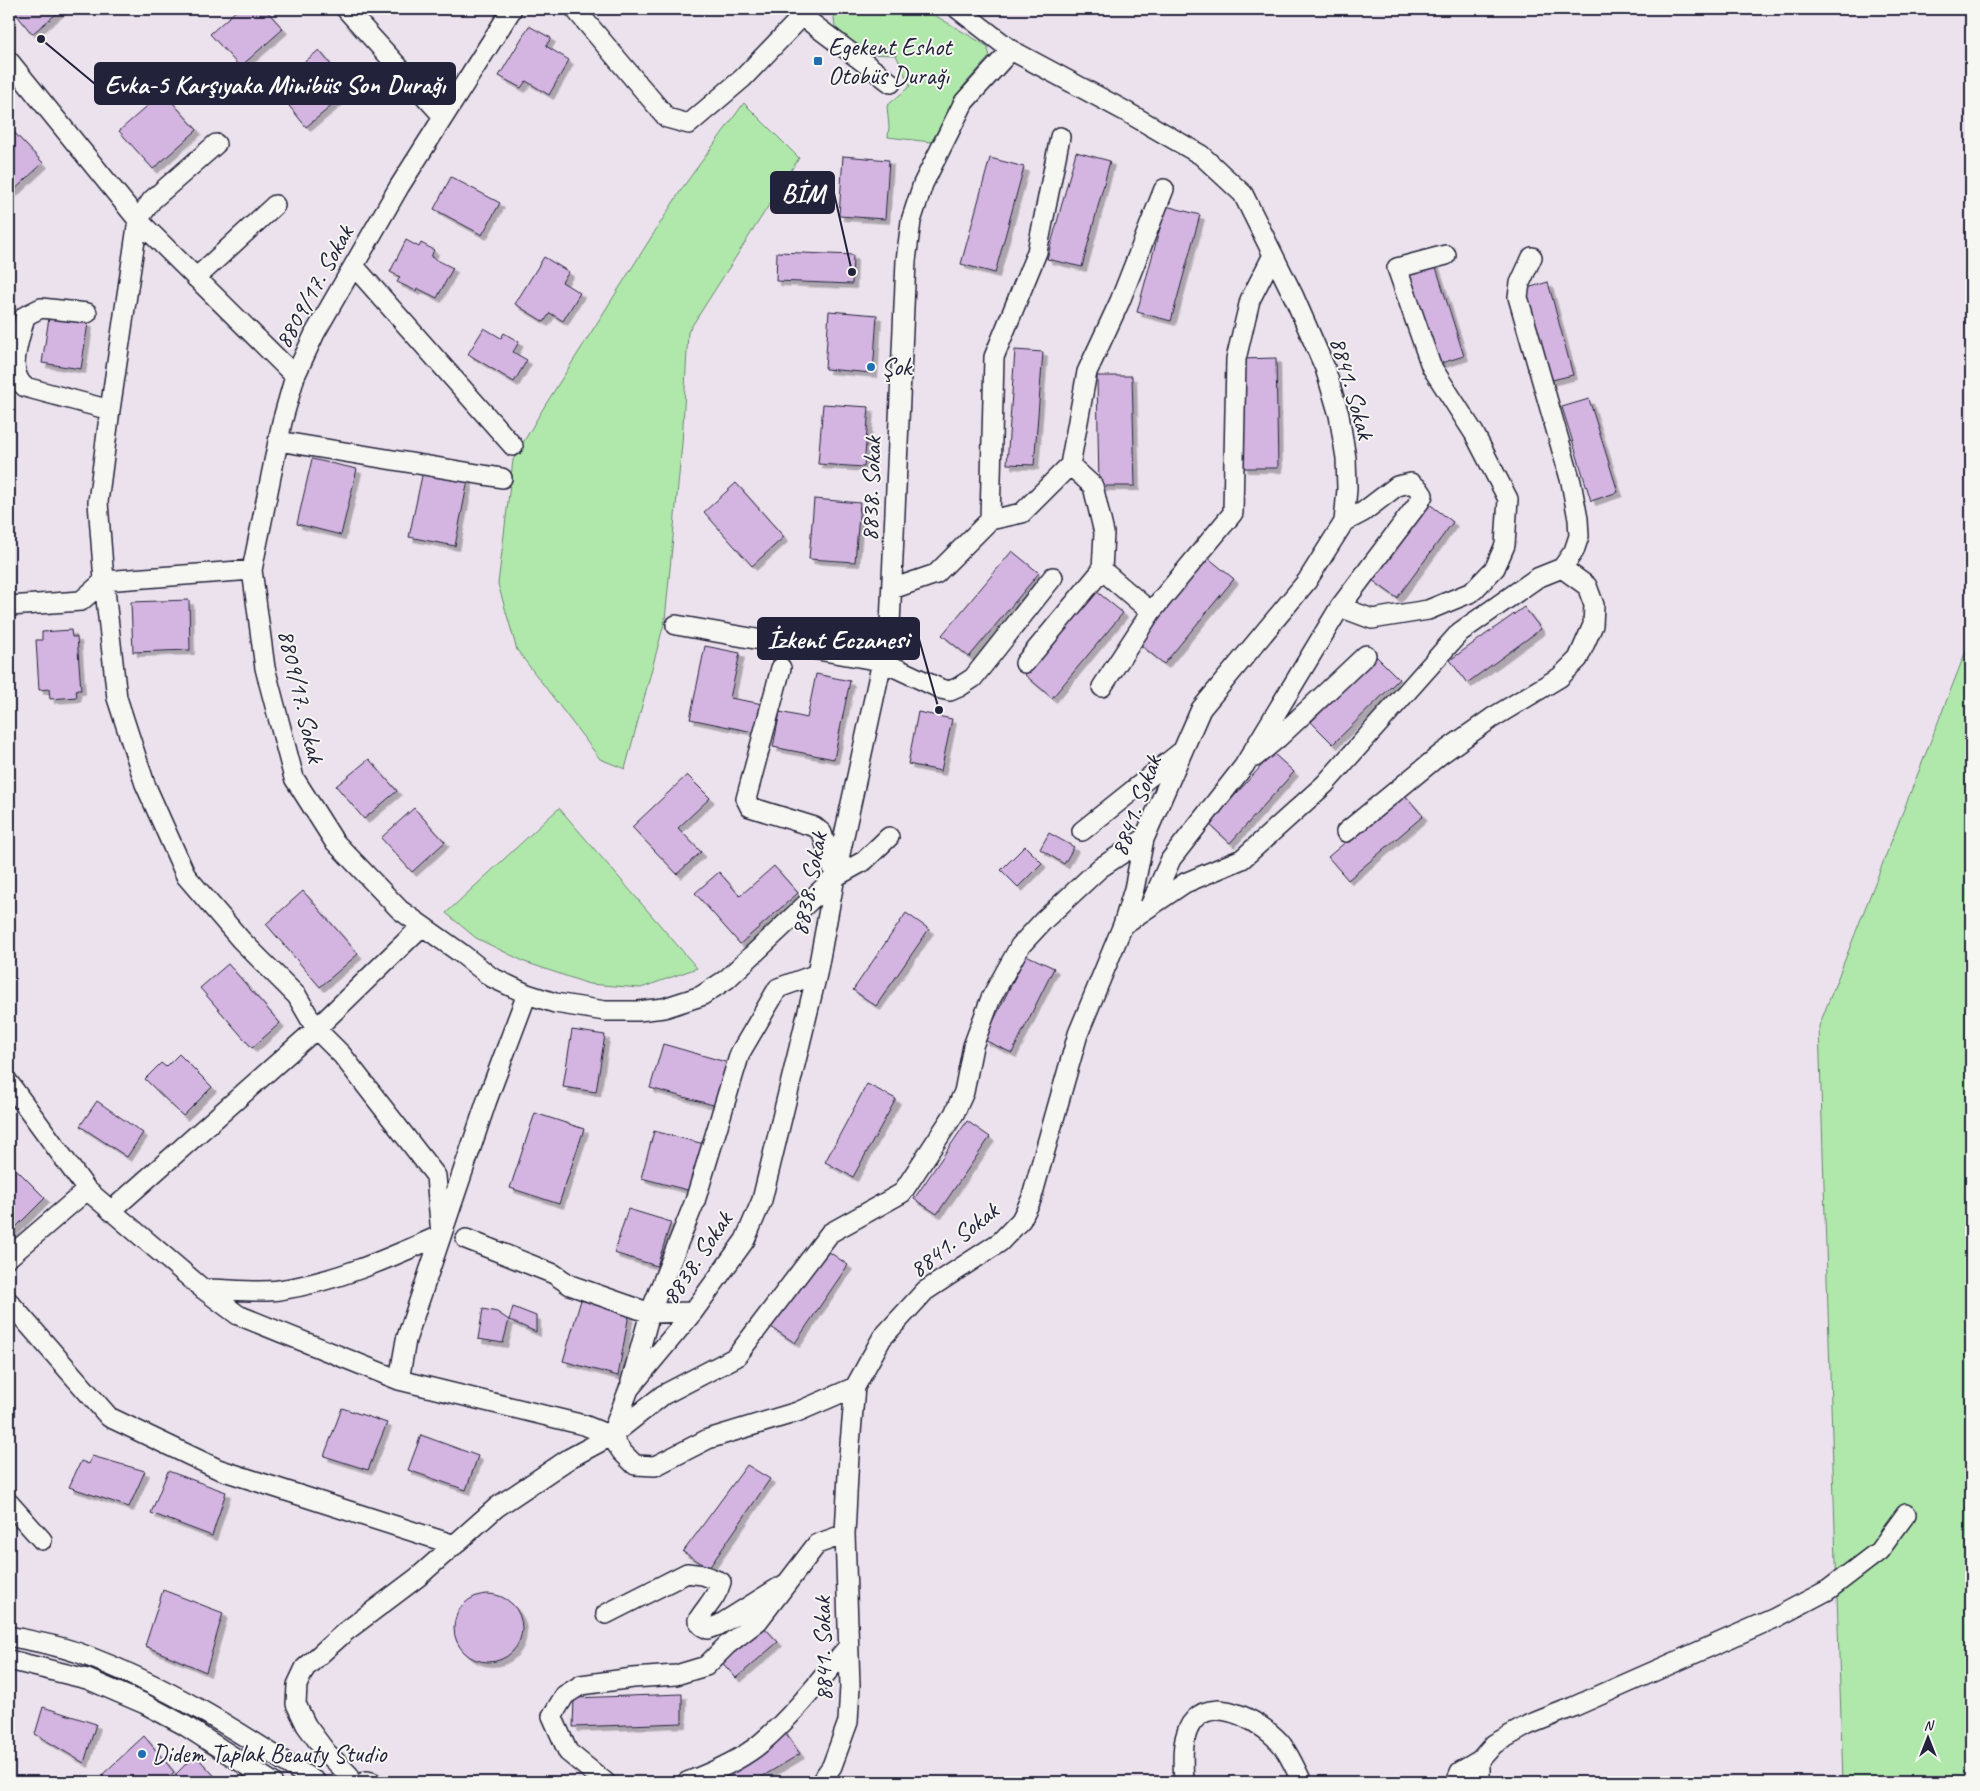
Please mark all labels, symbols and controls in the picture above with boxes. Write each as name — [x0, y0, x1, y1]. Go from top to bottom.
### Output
place label: Egekent Eshot Otobüs Durağı — [828, 31, 954, 92]
marker: Egekent Eshot Otobüs Durağı — [812, 55, 824, 67]
callout: Evka-5 Karşıyaka Minibüs Son Durağı — [95, 63, 455, 104]
text: Evka-5 Karşıyaka Minibüs Son Durağı — [105, 68, 447, 101]
callout: BİM — [771, 172, 834, 213]
text: BİM — [782, 177, 828, 210]
street label: 8809/17. Sokak — [267, 218, 362, 354]
street label: 8841. Sokak — [1322, 333, 1382, 445]
place label: Şok — [881, 351, 913, 383]
marker: Şok — [865, 361, 877, 373]
street label: 8838. Sokak — [853, 434, 889, 542]
callout: İzkent Eczanesi — [758, 618, 919, 659]
text: İzkent Eczanesi — [767, 623, 913, 656]
street label: 8809/17. Sokak — [270, 626, 332, 768]
street label: 8841. Sokak — [1103, 749, 1170, 861]
street label: 8838. Sokak — [783, 828, 835, 939]
street label: 8841. Sokak — [903, 1194, 1007, 1285]
street label: 8838. Sokak — [654, 1204, 741, 1310]
street label: 8841. Sokak — [806, 1594, 840, 1702]
north arrow — [1902, 1714, 1952, 1764]
text: N — [1924, 1717, 1935, 1734]
place label: Didem Taplak Beauty Studio — [152, 1738, 387, 1770]
marker: Didem Taplak Beauty Studio — [136, 1748, 148, 1760]

